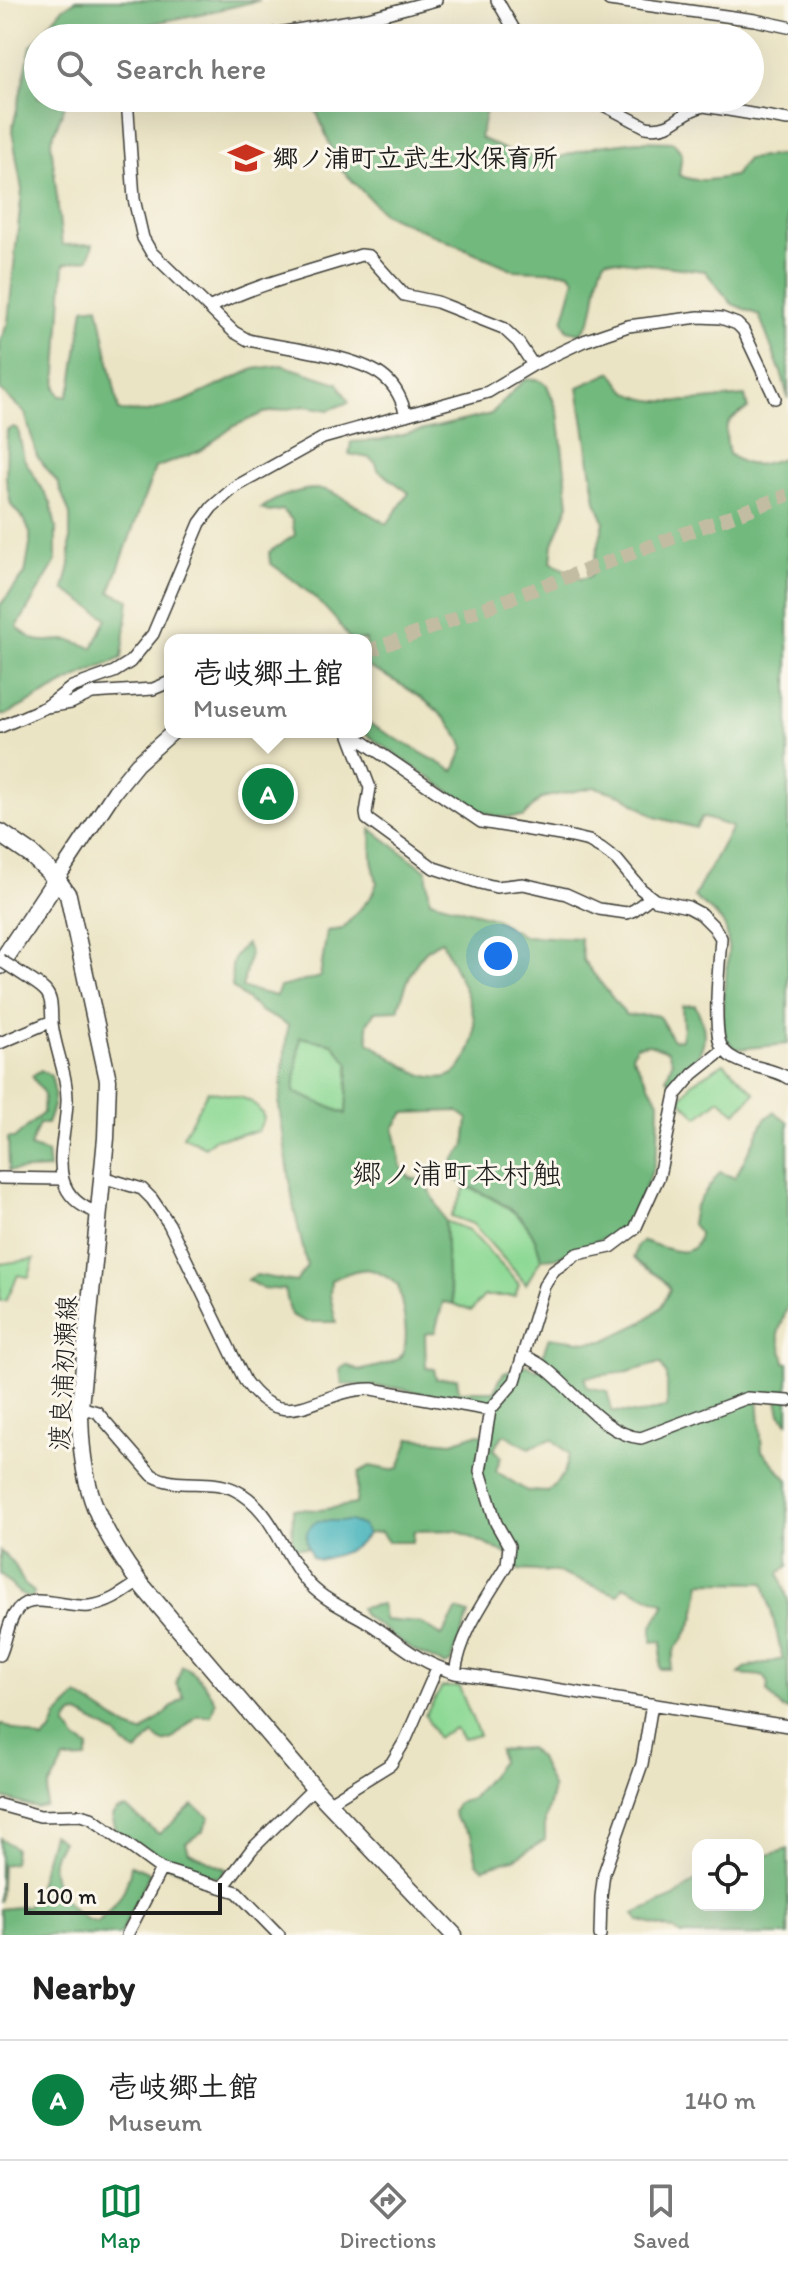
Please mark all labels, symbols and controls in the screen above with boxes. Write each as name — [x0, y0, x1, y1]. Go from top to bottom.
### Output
search box — [24, 24, 764, 112]
icon: search — [52, 46, 96, 90]
text: Search here — [116, 50, 266, 87]
school or university icon: 郷ノ浦町立武生水保育所 — [227, 139, 265, 177]
place label: 郷ノ浦町立武生水保育所 — [272, 142, 558, 174]
popup — [164, 634, 372, 738]
text: 壱岐郷土館 — [193, 654, 343, 691]
text: Museum — [193, 692, 287, 724]
pin: A — [242, 764, 294, 824]
your location — [478, 936, 518, 976]
district label: 郷ノ浦町本村触 — [352, 1155, 562, 1192]
street label: 渡良浦初瀬線 — [43, 1294, 83, 1452]
map controls — [692, 1839, 764, 1911]
button: locate — [692, 1839, 764, 1911]
scale bar — [24, 1879, 222, 1915]
text: 100 m — [36, 1883, 97, 1910]
text: Nearby — [32, 1967, 135, 2008]
text: 壱岐郷土館 — [108, 2068, 258, 2105]
text: A — [50, 2084, 66, 2116]
text: 140 m — [685, 2084, 756, 2116]
text: Museum — [108, 2106, 202, 2138]
tab: Map — [99, 2179, 143, 2254]
tab: Directions — [340, 2179, 436, 2254]
tab: Saved — [633, 2179, 689, 2254]

